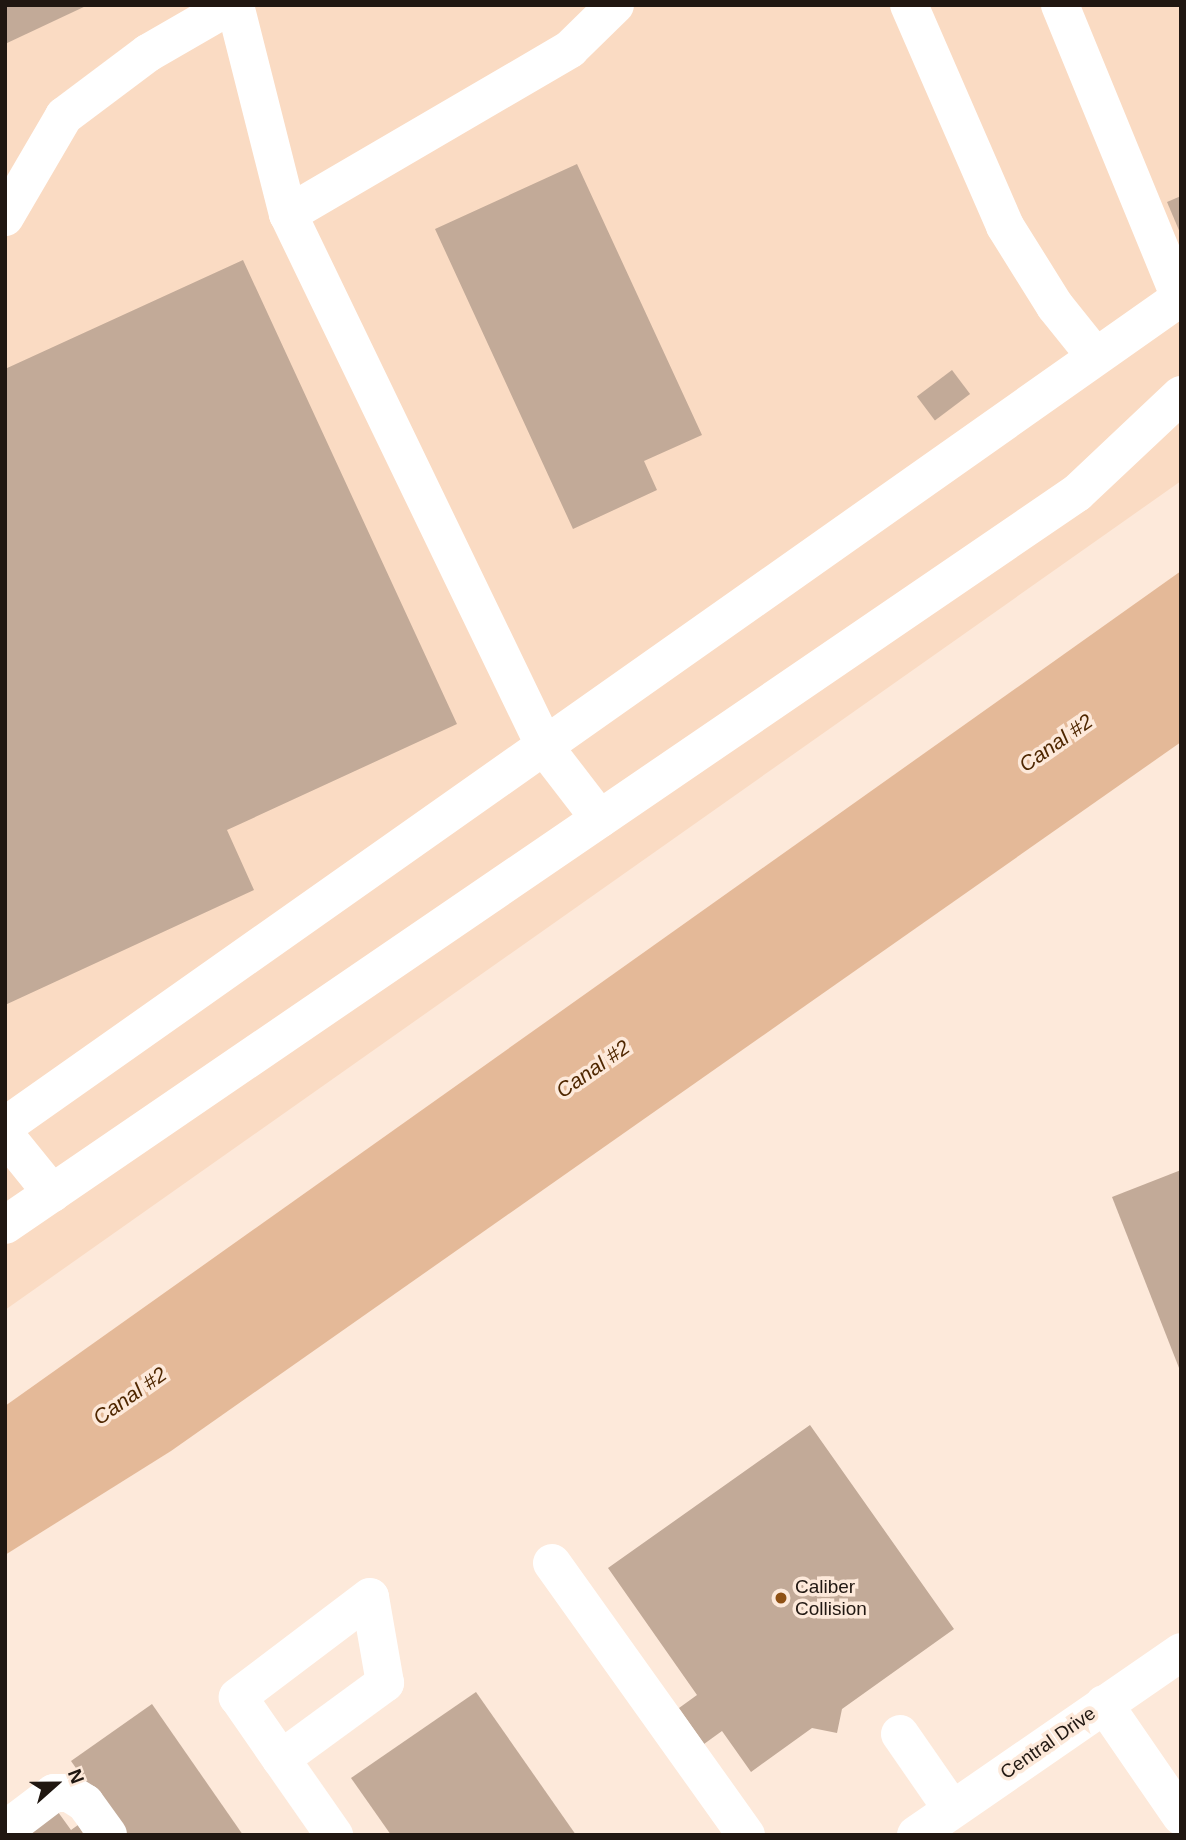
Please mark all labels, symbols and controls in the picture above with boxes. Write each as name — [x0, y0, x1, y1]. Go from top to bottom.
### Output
water label: Canal #2 — [1014, 709, 1098, 777]
water label: Canal #2 — [551, 1035, 635, 1103]
water label: Canal #2 — [88, 1362, 172, 1430]
place label: Caliber Collision — [795, 1576, 867, 1620]
marker: Caliber Collision — [773, 1590, 789, 1606]
street label: Central Drive — [996, 1702, 1100, 1784]
north arrow — [21, 1749, 91, 1819]
text: N — [64, 1766, 88, 1786]

